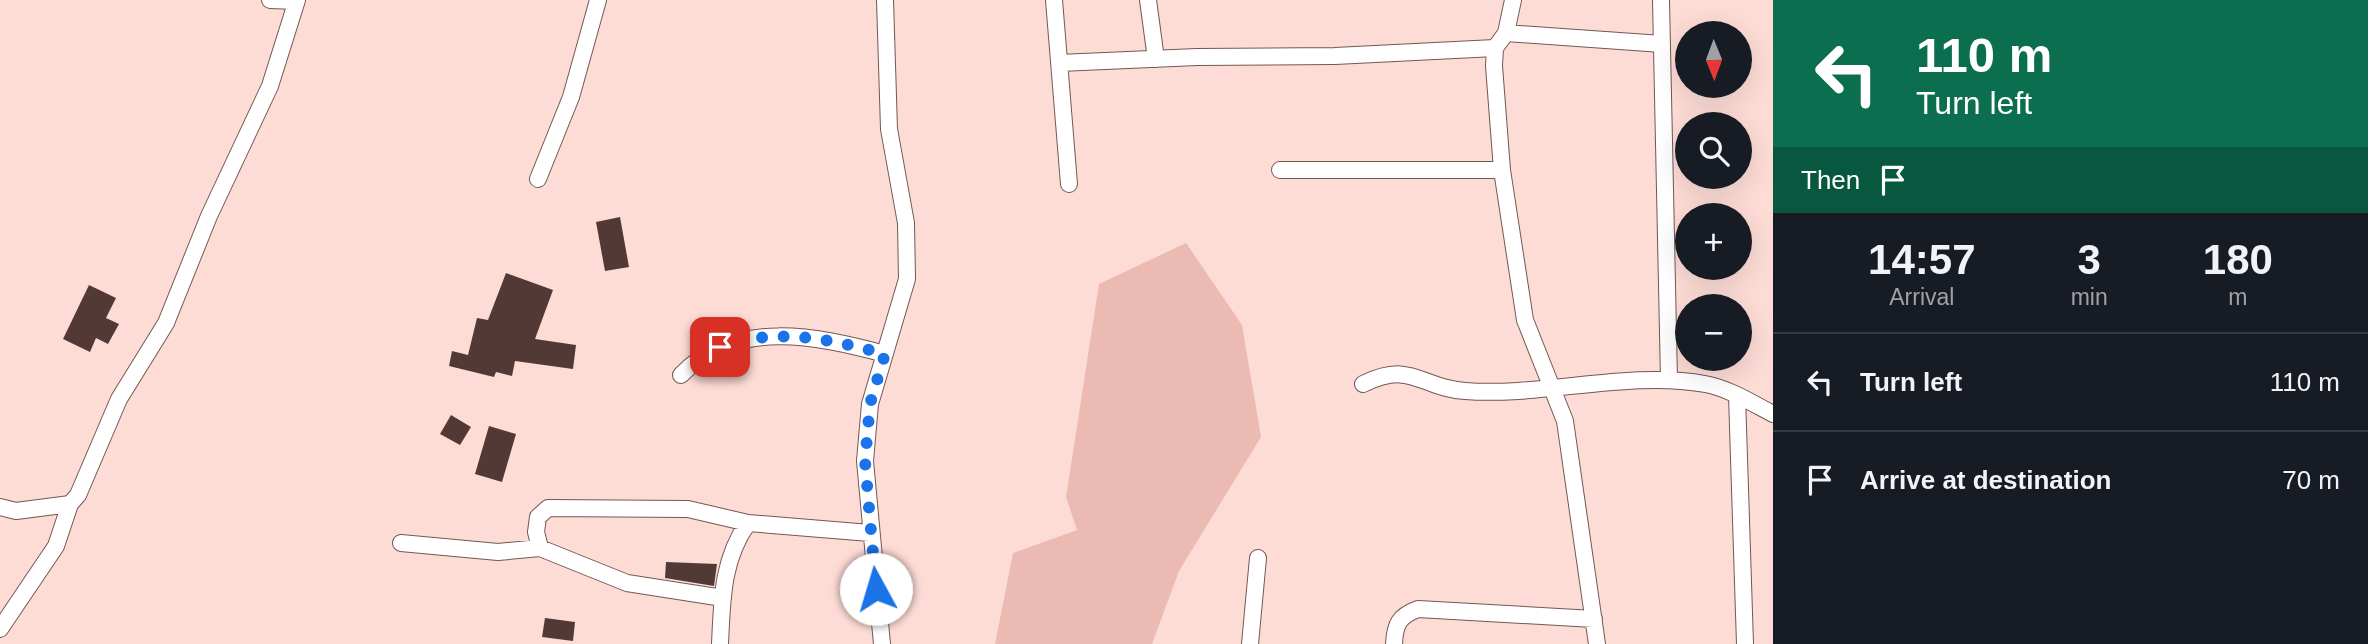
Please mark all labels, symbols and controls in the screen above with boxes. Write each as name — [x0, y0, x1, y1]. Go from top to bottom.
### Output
north arrow — [1675, 21, 1752, 98]
map controls — [1675, 21, 1752, 371]
icon: left — [1801, 28, 1892, 119]
text: 110 m — [1916, 28, 2052, 82]
text: Turn left — [1916, 85, 2032, 121]
button: search — [1675, 112, 1752, 189]
icon: arrive — [1874, 161, 1912, 199]
text: Then — [1801, 165, 1860, 195]
button: + — [1675, 203, 1752, 280]
text: 14:57 — [1868, 236, 1976, 283]
text: 3 — [2077, 236, 2101, 283]
text: 180 — [2203, 236, 2273, 283]
text: Arrival — [1889, 284, 1954, 310]
text: min — [2071, 284, 2108, 310]
text: m — [2228, 284, 2247, 310]
button: − — [1675, 294, 1752, 371]
pin — [690, 317, 750, 377]
icon: arrive — [701, 328, 739, 366]
icon: left — [1801, 363, 1839, 401]
text: Turn left — [1860, 367, 1962, 397]
text: 110 m — [2270, 367, 2340, 397]
icon: arrive — [1801, 461, 1839, 499]
text: Arrive at destination — [1860, 465, 2111, 495]
text: 70 m — [2282, 465, 2340, 495]
position arrow — [839, 552, 913, 626]

